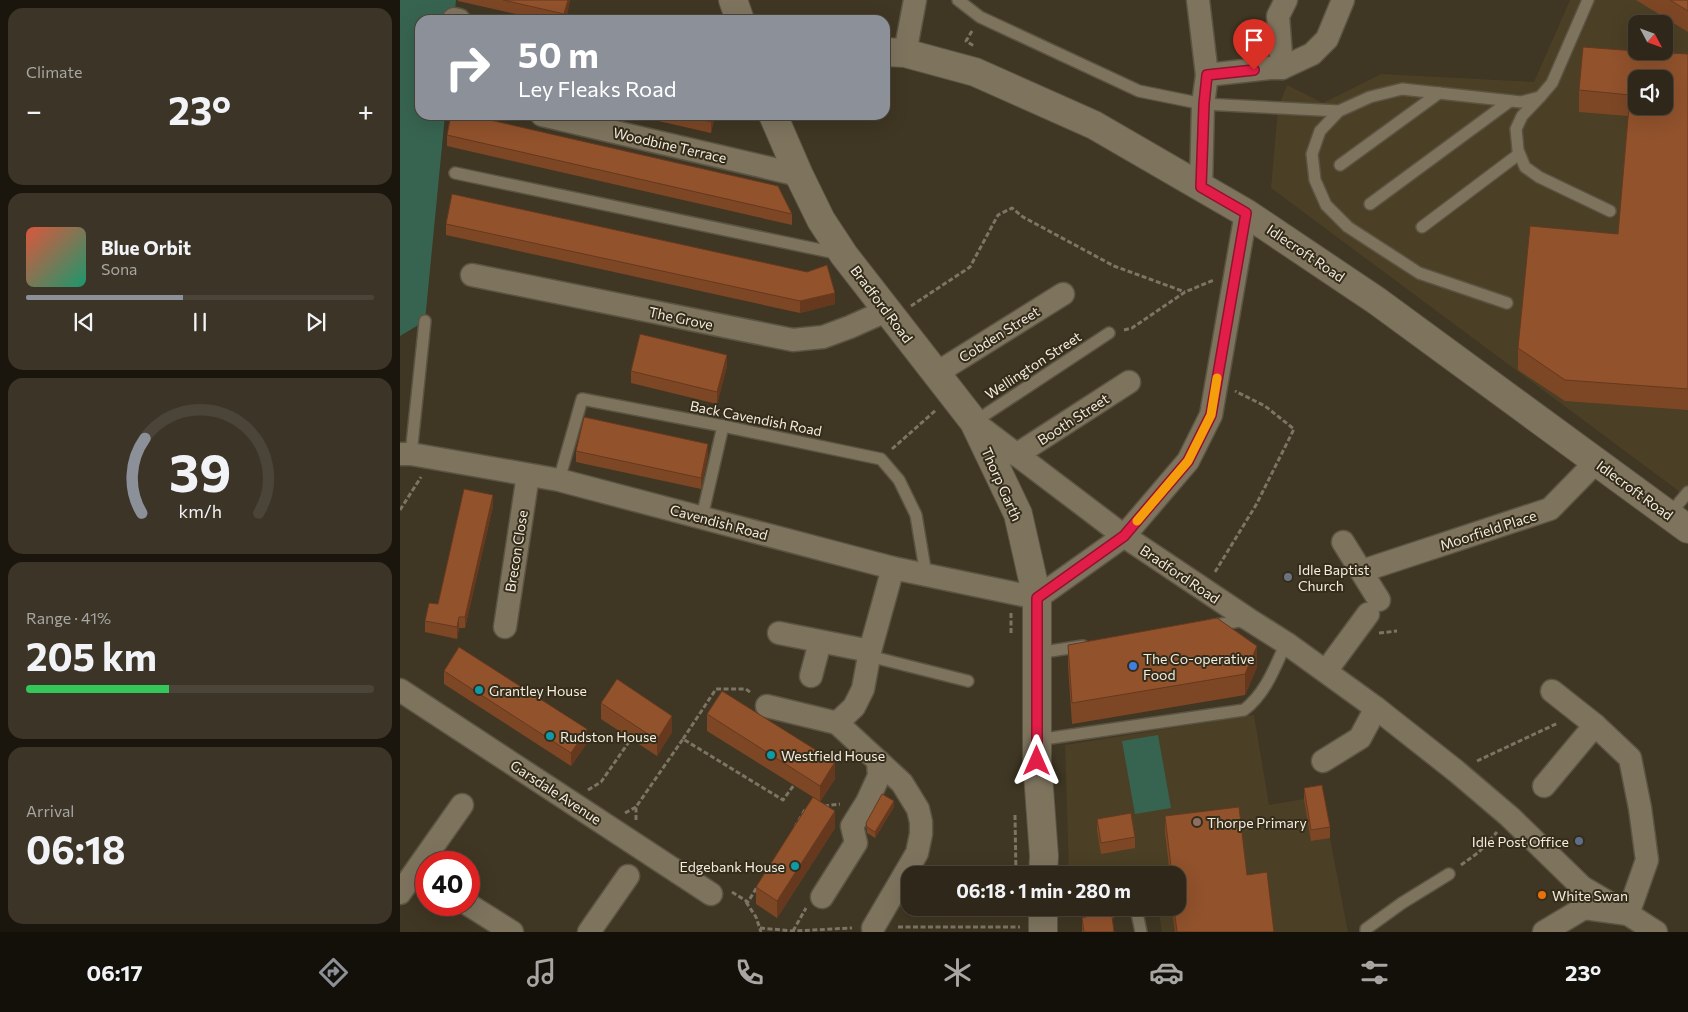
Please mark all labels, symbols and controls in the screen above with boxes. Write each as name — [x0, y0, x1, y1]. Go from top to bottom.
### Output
north arrow — [1628, 15, 1672, 60]
map controls — [1628, 15, 1673, 115]
pin — [1233, 19, 1275, 70]
icon: arrive — [1240, 26, 1268, 54]
text: 50 m — [518, 32, 599, 75]
icon: right — [435, 35, 500, 100]
text: Climate — [26, 62, 82, 81]
button: sound — [1628, 70, 1673, 115]
text: Ley Fleaks Road — [518, 75, 676, 102]
text: 23° — [168, 86, 231, 133]
text: − — [26, 93, 42, 127]
text: + — [358, 93, 374, 127]
street label: Woodbine Terrace — [612, 124, 728, 166]
street label: Idlecroft Road — [1264, 221, 1348, 285]
text: Blue Orbit — [101, 236, 191, 259]
text: Sona — [101, 259, 137, 278]
street label: Bradford Road — [847, 262, 917, 346]
street label: Cobden Street — [955, 302, 1043, 366]
street label: The Grove — [647, 303, 715, 333]
icon: previous — [70, 308, 98, 336]
icon: pause — [186, 308, 214, 336]
icon: next — [302, 308, 330, 336]
street label: Wellington Street — [982, 327, 1085, 402]
street label: Booth Street — [1034, 389, 1112, 448]
street label: Back Cavendish Road — [689, 397, 823, 439]
text: 39 — [169, 439, 231, 503]
street label: Thorp Garth — [978, 445, 1026, 523]
street label: Idlecroft Road — [1594, 457, 1676, 523]
text: km/h — [178, 500, 222, 522]
street label: Cavendish Road — [668, 501, 770, 543]
street label: Moorfield Place — [1438, 506, 1538, 554]
street label: Brecon Close — [501, 509, 531, 593]
street label: Bradford Road — [1137, 541, 1223, 607]
place label: Idle Baptist Church — [1298, 561, 1370, 594]
marker: Idle Baptist Church — [1282, 571, 1294, 583]
text: Range · 41% — [26, 608, 111, 627]
text: 205 km — [26, 632, 157, 679]
place label: The Co-operative Food — [1143, 650, 1254, 683]
marker: The Co-operative Food — [1127, 660, 1139, 672]
place label: Grantley House — [489, 682, 587, 699]
marker: Grantley House — [473, 684, 485, 696]
place label: Rudston House — [560, 728, 657, 745]
marker: Rudston House — [544, 730, 556, 742]
position arrow — [1010, 734, 1062, 786]
place label: Westfield House — [781, 747, 885, 764]
marker: Westfield House — [765, 749, 777, 761]
street label: Garsdale Avenue — [507, 756, 605, 828]
text: Arrival — [26, 801, 74, 820]
place label: Thorpe Primary — [1207, 814, 1307, 831]
marker: Thorpe Primary — [1191, 816, 1203, 828]
text: 06:18 — [26, 825, 125, 872]
place label: Idle Post Office — [1472, 833, 1569, 850]
marker: Idle Post Office — [1573, 835, 1585, 847]
speed limit sign: 40 — [415, 851, 480, 916]
place label: Edgebank House — [679, 858, 785, 875]
marker: Edgebank House — [789, 860, 801, 872]
text: 06:18 · 1 min · 280 m — [956, 879, 1131, 902]
place label: White Swan — [1552, 887, 1628, 904]
marker: White Swan — [1536, 889, 1548, 901]
icon: directions — [316, 955, 351, 990]
icon: music — [524, 955, 559, 990]
icon: phone — [732, 955, 767, 990]
icon: climate — [940, 955, 975, 990]
icon: car — [1149, 955, 1184, 990]
icon: filters — [1357, 955, 1392, 990]
text: 06:17 — [87, 959, 143, 986]
text: 23° — [1565, 959, 1601, 986]

